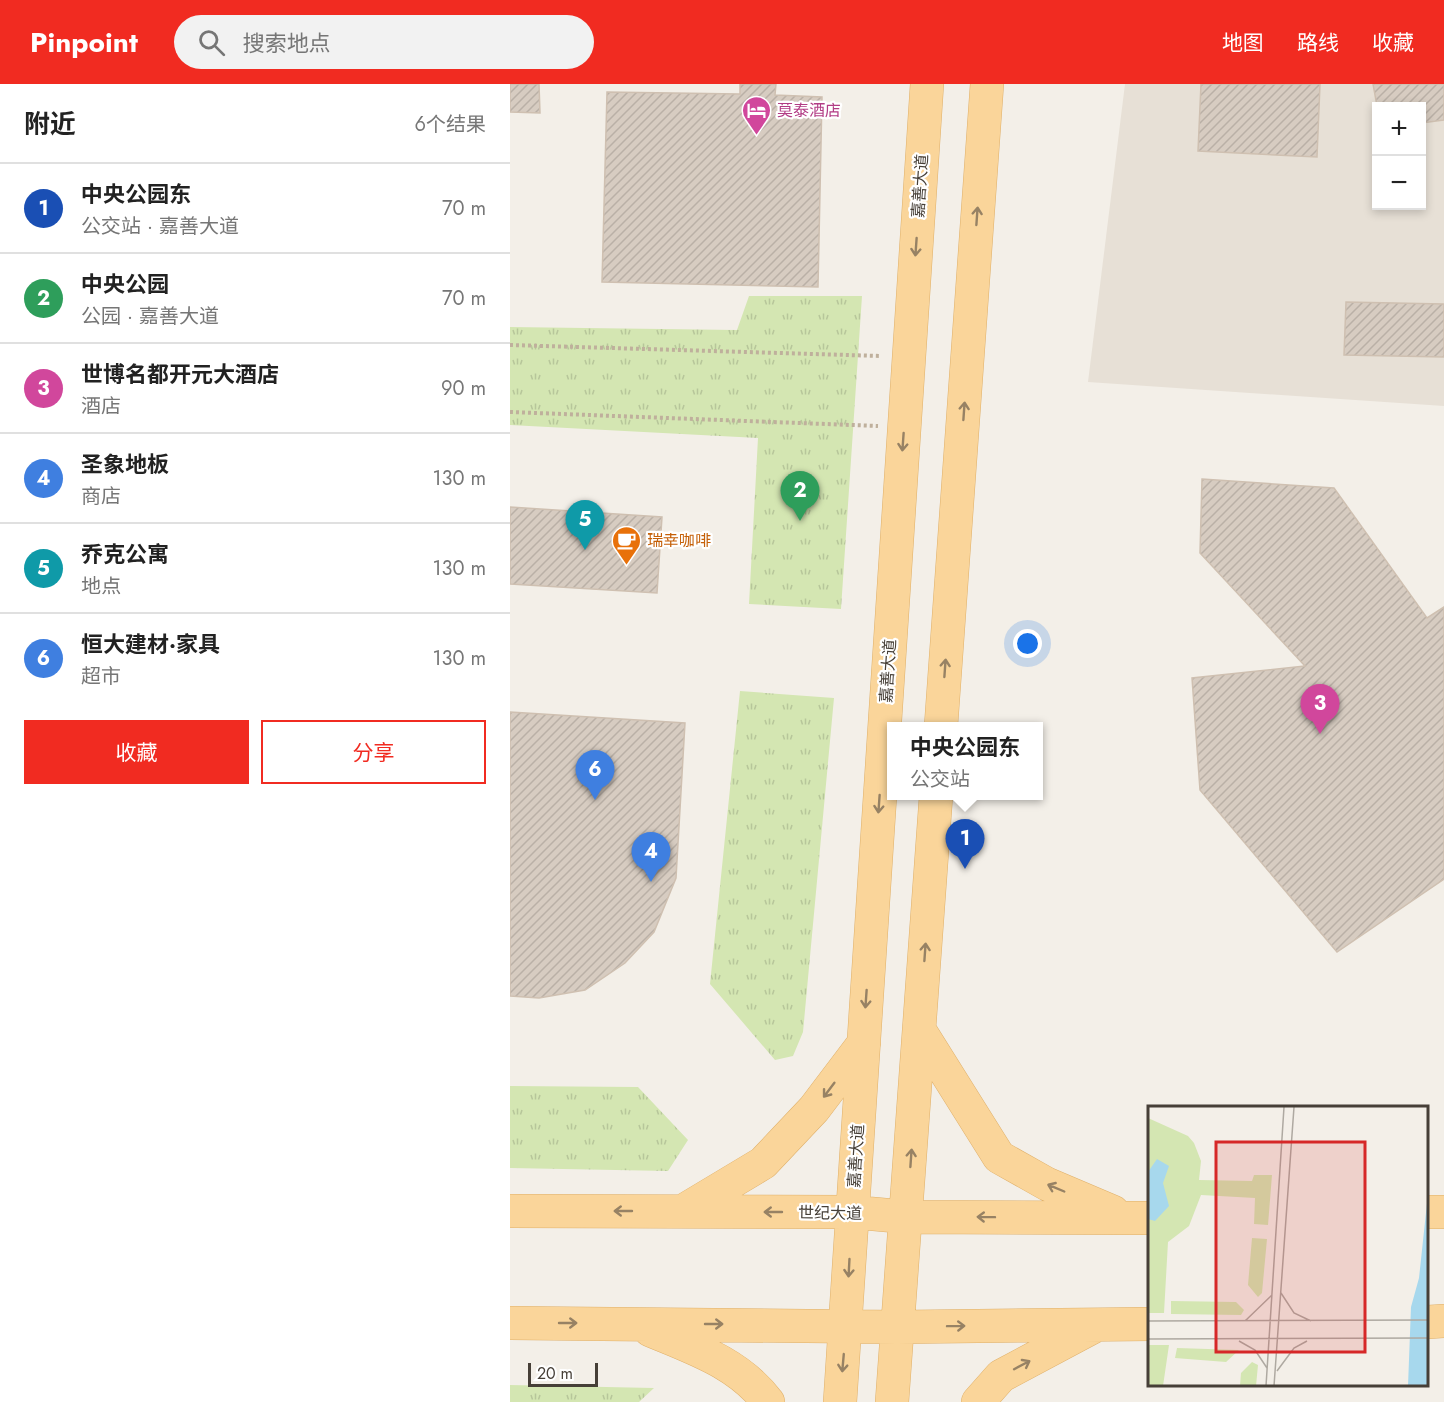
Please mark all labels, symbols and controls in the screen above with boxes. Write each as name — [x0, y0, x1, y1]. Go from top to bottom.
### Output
search box — [174, 15, 594, 69]
text: Pinpoint — [30, 22, 138, 63]
icon: search — [195, 26, 228, 59]
text: 搜索地点 — [243, 27, 331, 59]
text: 地图 — [1222, 28, 1264, 58]
text: 路线 — [1297, 28, 1339, 58]
text: 收藏 — [1372, 28, 1414, 58]
hotel icon: 莫泰酒店 — [740, 94, 772, 136]
place label: 莫泰酒店 — [777, 99, 841, 122]
map controls — [1372, 102, 1426, 210]
button: + — [1372, 102, 1426, 156]
text: 附近 — [24, 105, 76, 143]
text: 6个结果 — [414, 110, 486, 139]
street label: 嘉善大道 — [906, 153, 934, 219]
button: − — [1372, 156, 1426, 210]
text: 中央公园东 — [81, 178, 191, 210]
text: 1 — [38, 194, 49, 223]
text: 70 m — [442, 194, 486, 223]
one-way arrow — [972, 207, 983, 227]
text: 公交站 · 嘉善大道 — [81, 212, 239, 241]
one-way arrow — [910, 237, 921, 257]
text: 中央公园 — [81, 268, 169, 300]
text: 2 — [37, 284, 50, 313]
text: 70 m — [442, 284, 486, 313]
text: 公园 · 嘉善大道 — [81, 302, 219, 331]
text: 世博名都开元大酒店 — [81, 358, 279, 390]
text: 3 — [37, 374, 50, 403]
text: 90 m — [441, 374, 486, 403]
text: 酒店 — [81, 392, 121, 421]
one-way arrow — [958, 401, 969, 421]
one-way arrow — [898, 431, 909, 451]
text: 圣象地板 — [81, 448, 169, 480]
text: 4 — [37, 464, 50, 493]
text: 130 m — [432, 464, 486, 493]
pin: 2 — [780, 472, 820, 521]
text: 商店 — [81, 482, 121, 511]
pin: 5 — [566, 500, 604, 550]
cafe icon: 瑞幸咖啡 — [610, 524, 642, 566]
place label: 瑞幸咖啡 — [647, 529, 711, 552]
text: 乔克公寓 — [81, 538, 169, 570]
text: 5 — [37, 554, 50, 583]
text: 130 m — [432, 554, 486, 583]
text: 地点 — [81, 572, 121, 601]
text: 恒大建材·家具 — [81, 628, 220, 660]
your location — [1013, 629, 1042, 658]
street label: 嘉善大道 — [874, 638, 902, 704]
text: 6 — [37, 644, 50, 673]
text: 130 m — [432, 644, 486, 673]
one-way arrow — [940, 659, 951, 679]
text: 超市 — [81, 662, 121, 691]
pin: 3 — [1300, 684, 1340, 734]
button: 收藏 — [24, 720, 249, 784]
button: 分享 — [261, 720, 486, 784]
popup — [887, 722, 1043, 800]
text: 中央公园东 — [910, 731, 1020, 763]
pin: 6 — [576, 750, 614, 800]
text: 公交站 — [910, 765, 970, 794]
one-way arrow — [874, 793, 885, 813]
pin: 1 — [946, 820, 984, 869]
pin: 4 — [632, 832, 670, 882]
one-way arrow — [920, 942, 931, 962]
one-way arrow — [861, 988, 872, 1008]
one-way arrow — [822, 1081, 835, 1097]
inset map — [1148, 1106, 1429, 1387]
street label: 嘉善大道 — [842, 1123, 870, 1189]
one-way arrow — [905, 1149, 916, 1169]
one-way arrow — [1047, 1182, 1065, 1193]
street label: 世纪大道 — [798, 1201, 862, 1225]
one-way arrow — [614, 1205, 634, 1217]
one-way arrow — [763, 1206, 783, 1218]
one-way arrow — [977, 1212, 997, 1223]
one-way arrow — [844, 1258, 855, 1278]
one-way arrow — [558, 1317, 578, 1329]
one-way arrow — [703, 1318, 723, 1330]
one-way arrow — [945, 1320, 965, 1332]
one-way arrow — [837, 1353, 848, 1373]
one-way arrow — [1013, 1359, 1030, 1371]
scale bar — [528, 1360, 598, 1388]
text: 20 m — [537, 1362, 573, 1385]

